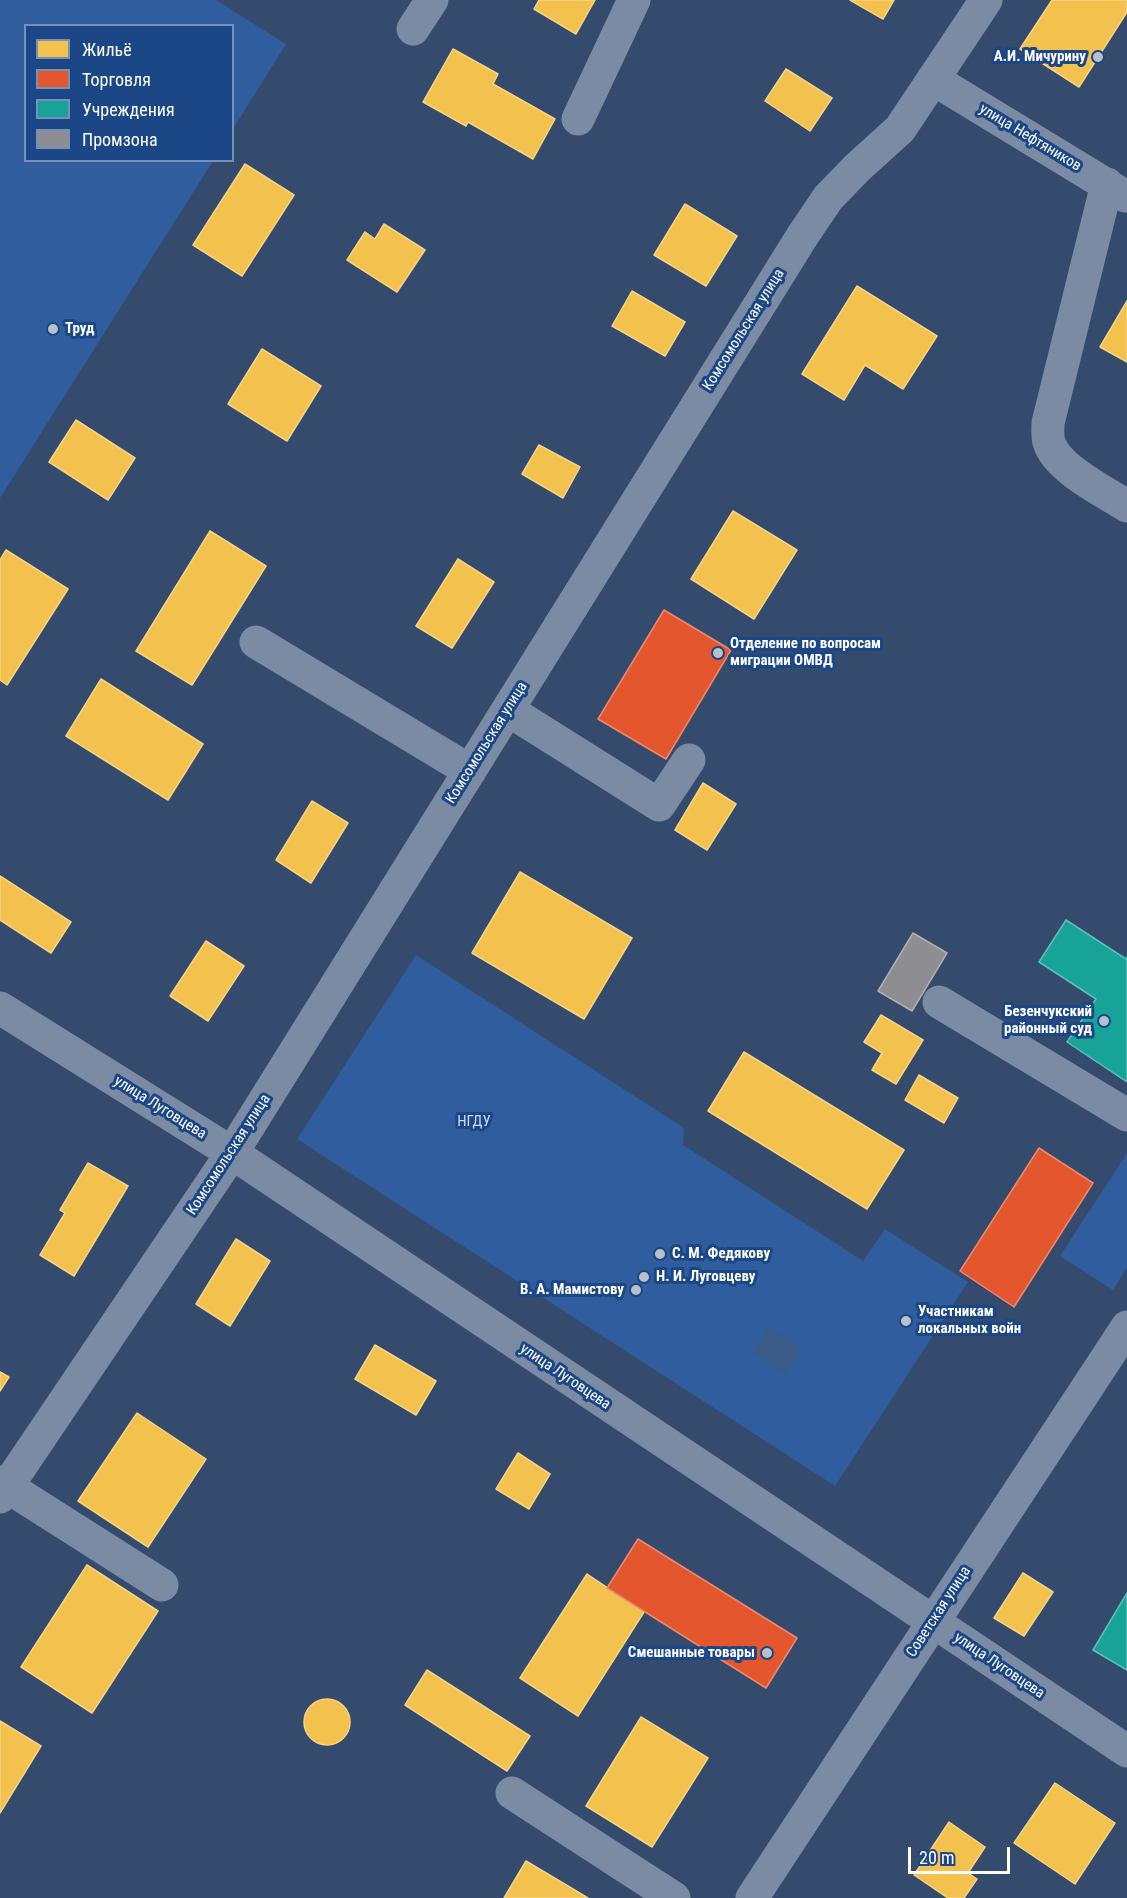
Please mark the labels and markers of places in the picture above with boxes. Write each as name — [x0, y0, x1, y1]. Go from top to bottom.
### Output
place label: А.И. Мичурину — [994, 48, 1086, 66]
marker: А.И. Мичурину — [1091, 50, 1105, 64]
place label: Труд — [65, 320, 95, 338]
marker: Труд — [46, 322, 60, 336]
place label: Отделение по вопросам миграции ОМВД — [730, 635, 881, 670]
marker: Отделение по вопросам миграции ОМВД — [711, 646, 725, 660]
place label: Безенчукский районный суд — [1004, 1003, 1092, 1038]
marker: Безенчукский районный суд — [1097, 1014, 1111, 1028]
place label: С. М. Федякову — [672, 1245, 770, 1263]
marker: С. М. Федякову — [653, 1247, 667, 1261]
place label: Н. И. Луговцеву — [656, 1268, 756, 1286]
marker: Н. И. Луговцеву — [637, 1270, 651, 1284]
place label: В. А. Мамистову — [520, 1281, 624, 1299]
marker: В. А. Мамистову — [629, 1283, 643, 1297]
place label: Участникам локальных войн — [918, 1303, 1021, 1338]
marker: Участникам локальных войн — [899, 1314, 913, 1328]
place label: Смешанные товары — [628, 1644, 755, 1662]
marker: Смешанные товары — [760, 1646, 774, 1660]

